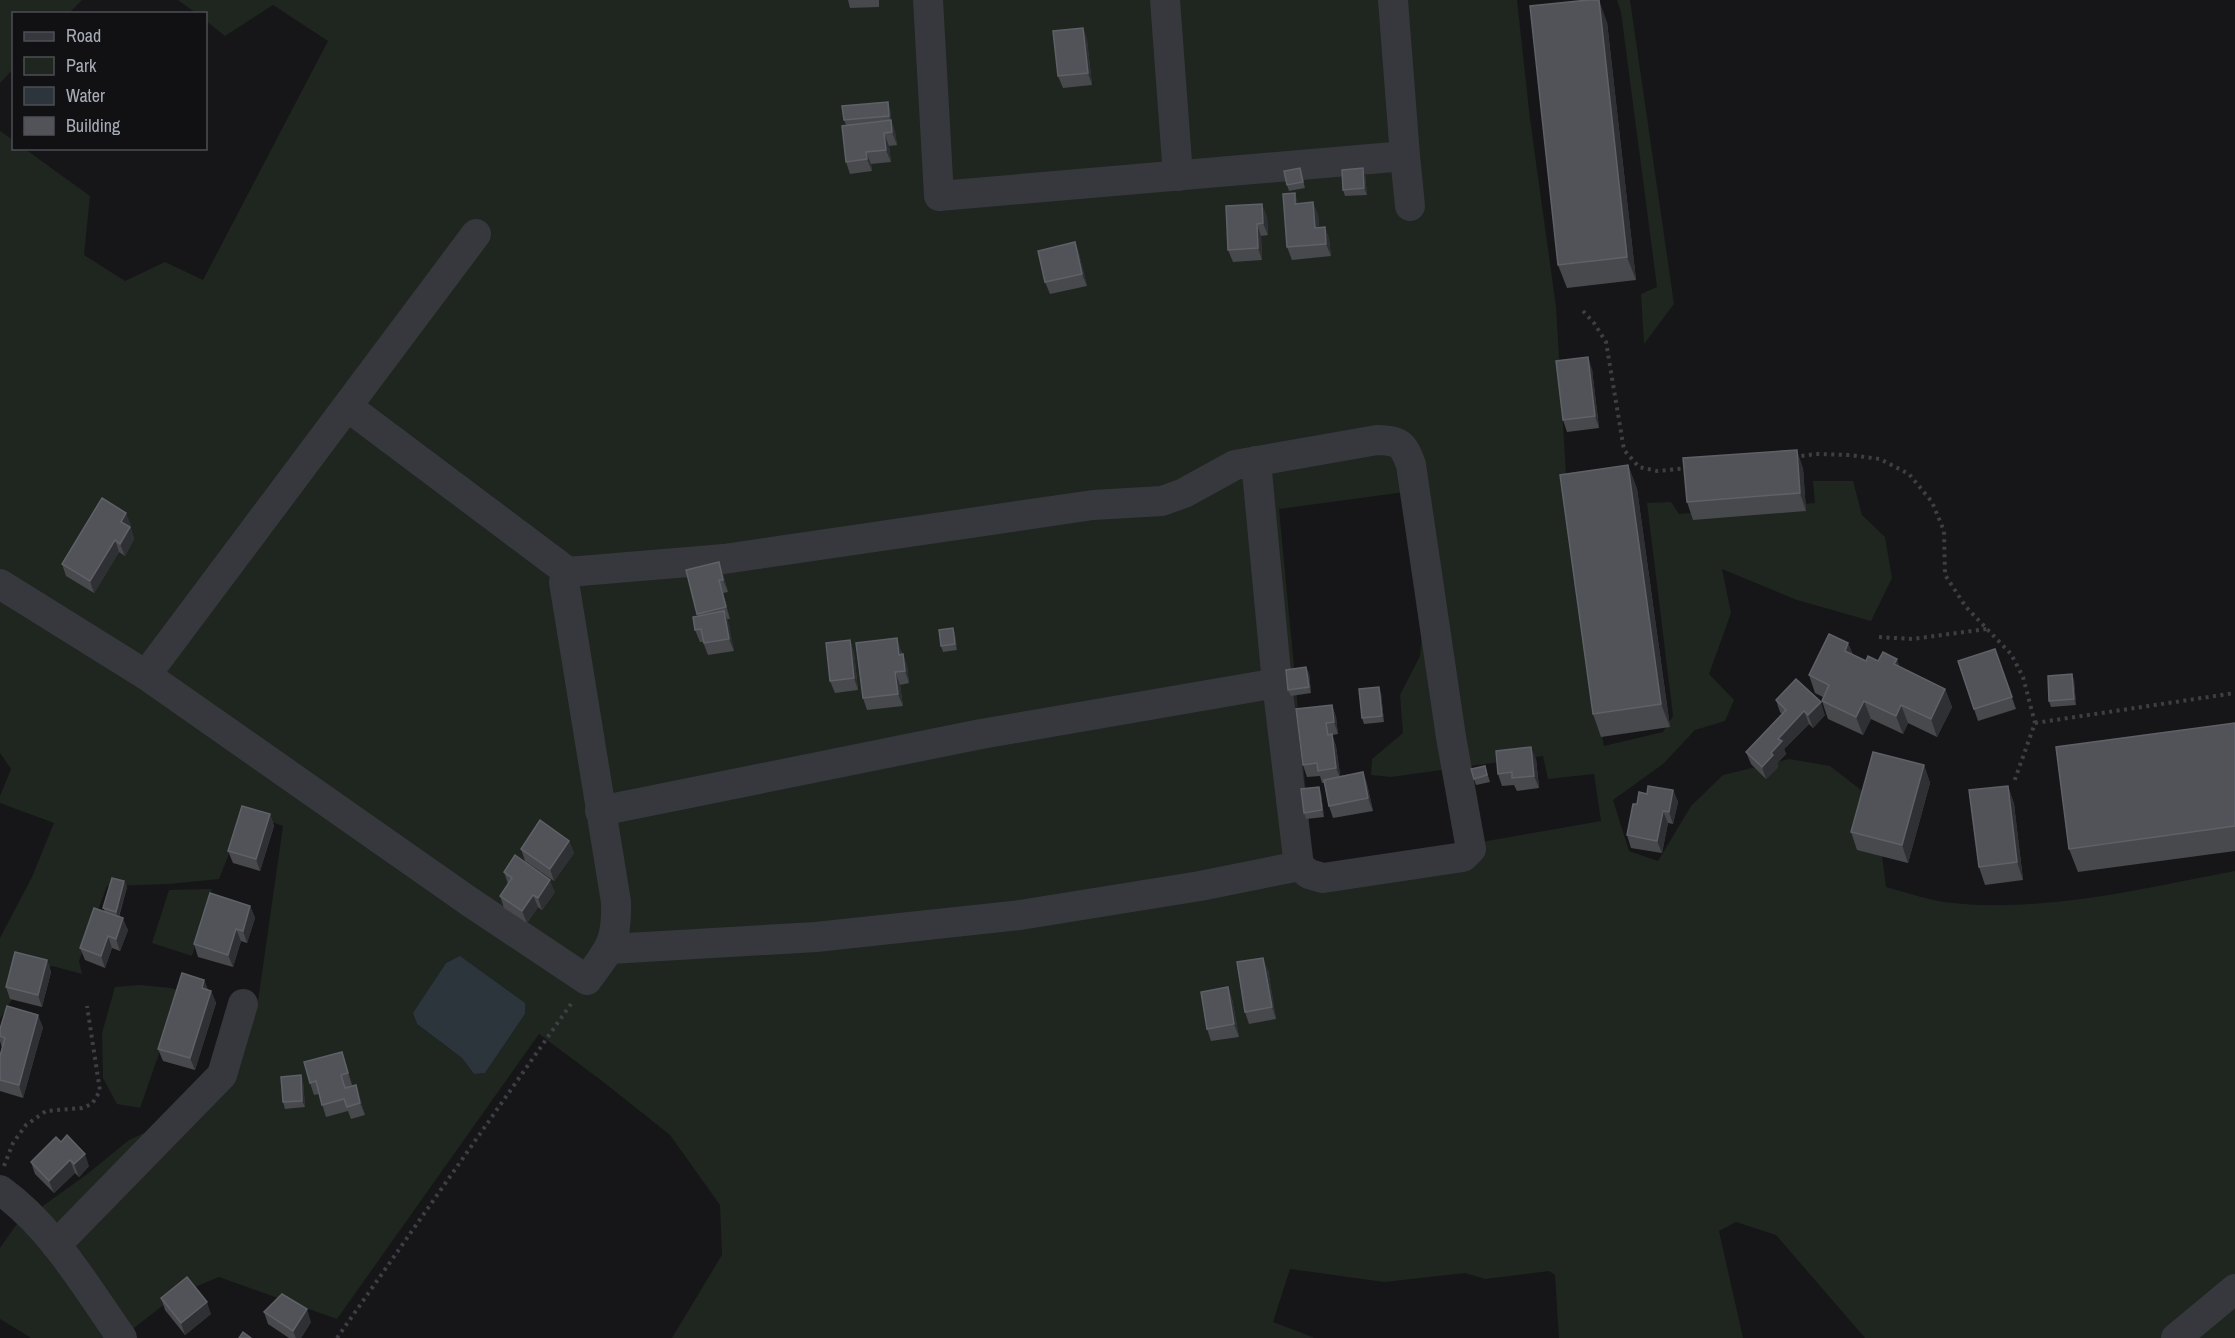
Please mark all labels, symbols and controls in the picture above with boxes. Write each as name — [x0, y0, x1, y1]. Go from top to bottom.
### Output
legend — [12, 12, 207, 150]
text: Road — [66, 23, 101, 48]
text: Park — [66, 53, 97, 78]
text: Water — [66, 83, 105, 108]
text: Building — [66, 113, 121, 138]

